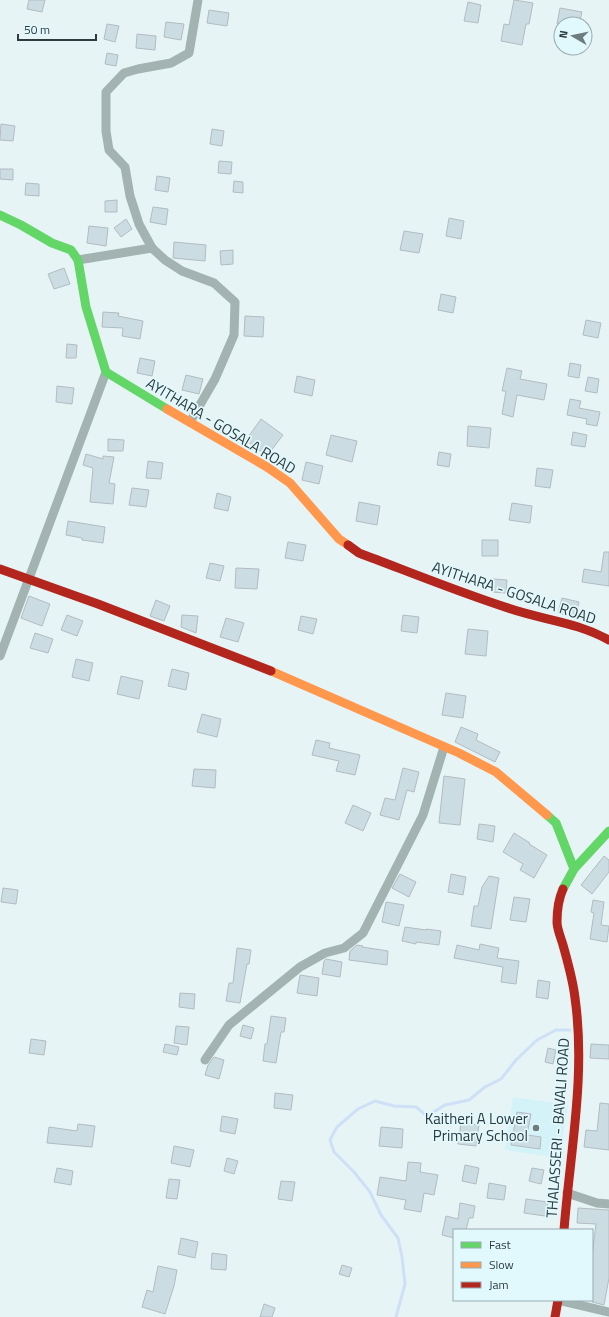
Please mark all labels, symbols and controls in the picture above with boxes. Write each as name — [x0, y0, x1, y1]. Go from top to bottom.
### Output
scale bar — [18, 16, 96, 42]
north arrow — [553, 16, 593, 56]
text: 50 m — [24, 20, 50, 39]
text: N — [555, 29, 572, 39]
street label: AYITHARA - GOSALA ROAD — [142, 372, 301, 480]
street label: AYITHARA - GOSALA ROAD — [429, 555, 599, 630]
street label: THALASSERI - BAVALI ROAD — [540, 1037, 575, 1219]
place label: Kaitheri A Lower Primary School — [425, 1107, 528, 1147]
marker: Kaitheri A Lower Primary School — [531, 1123, 541, 1133]
legend — [453, 1229, 593, 1301]
text: Fast — [489, 1235, 512, 1254]
text: Slow — [489, 1255, 514, 1274]
text: Jam — [489, 1275, 509, 1294]

